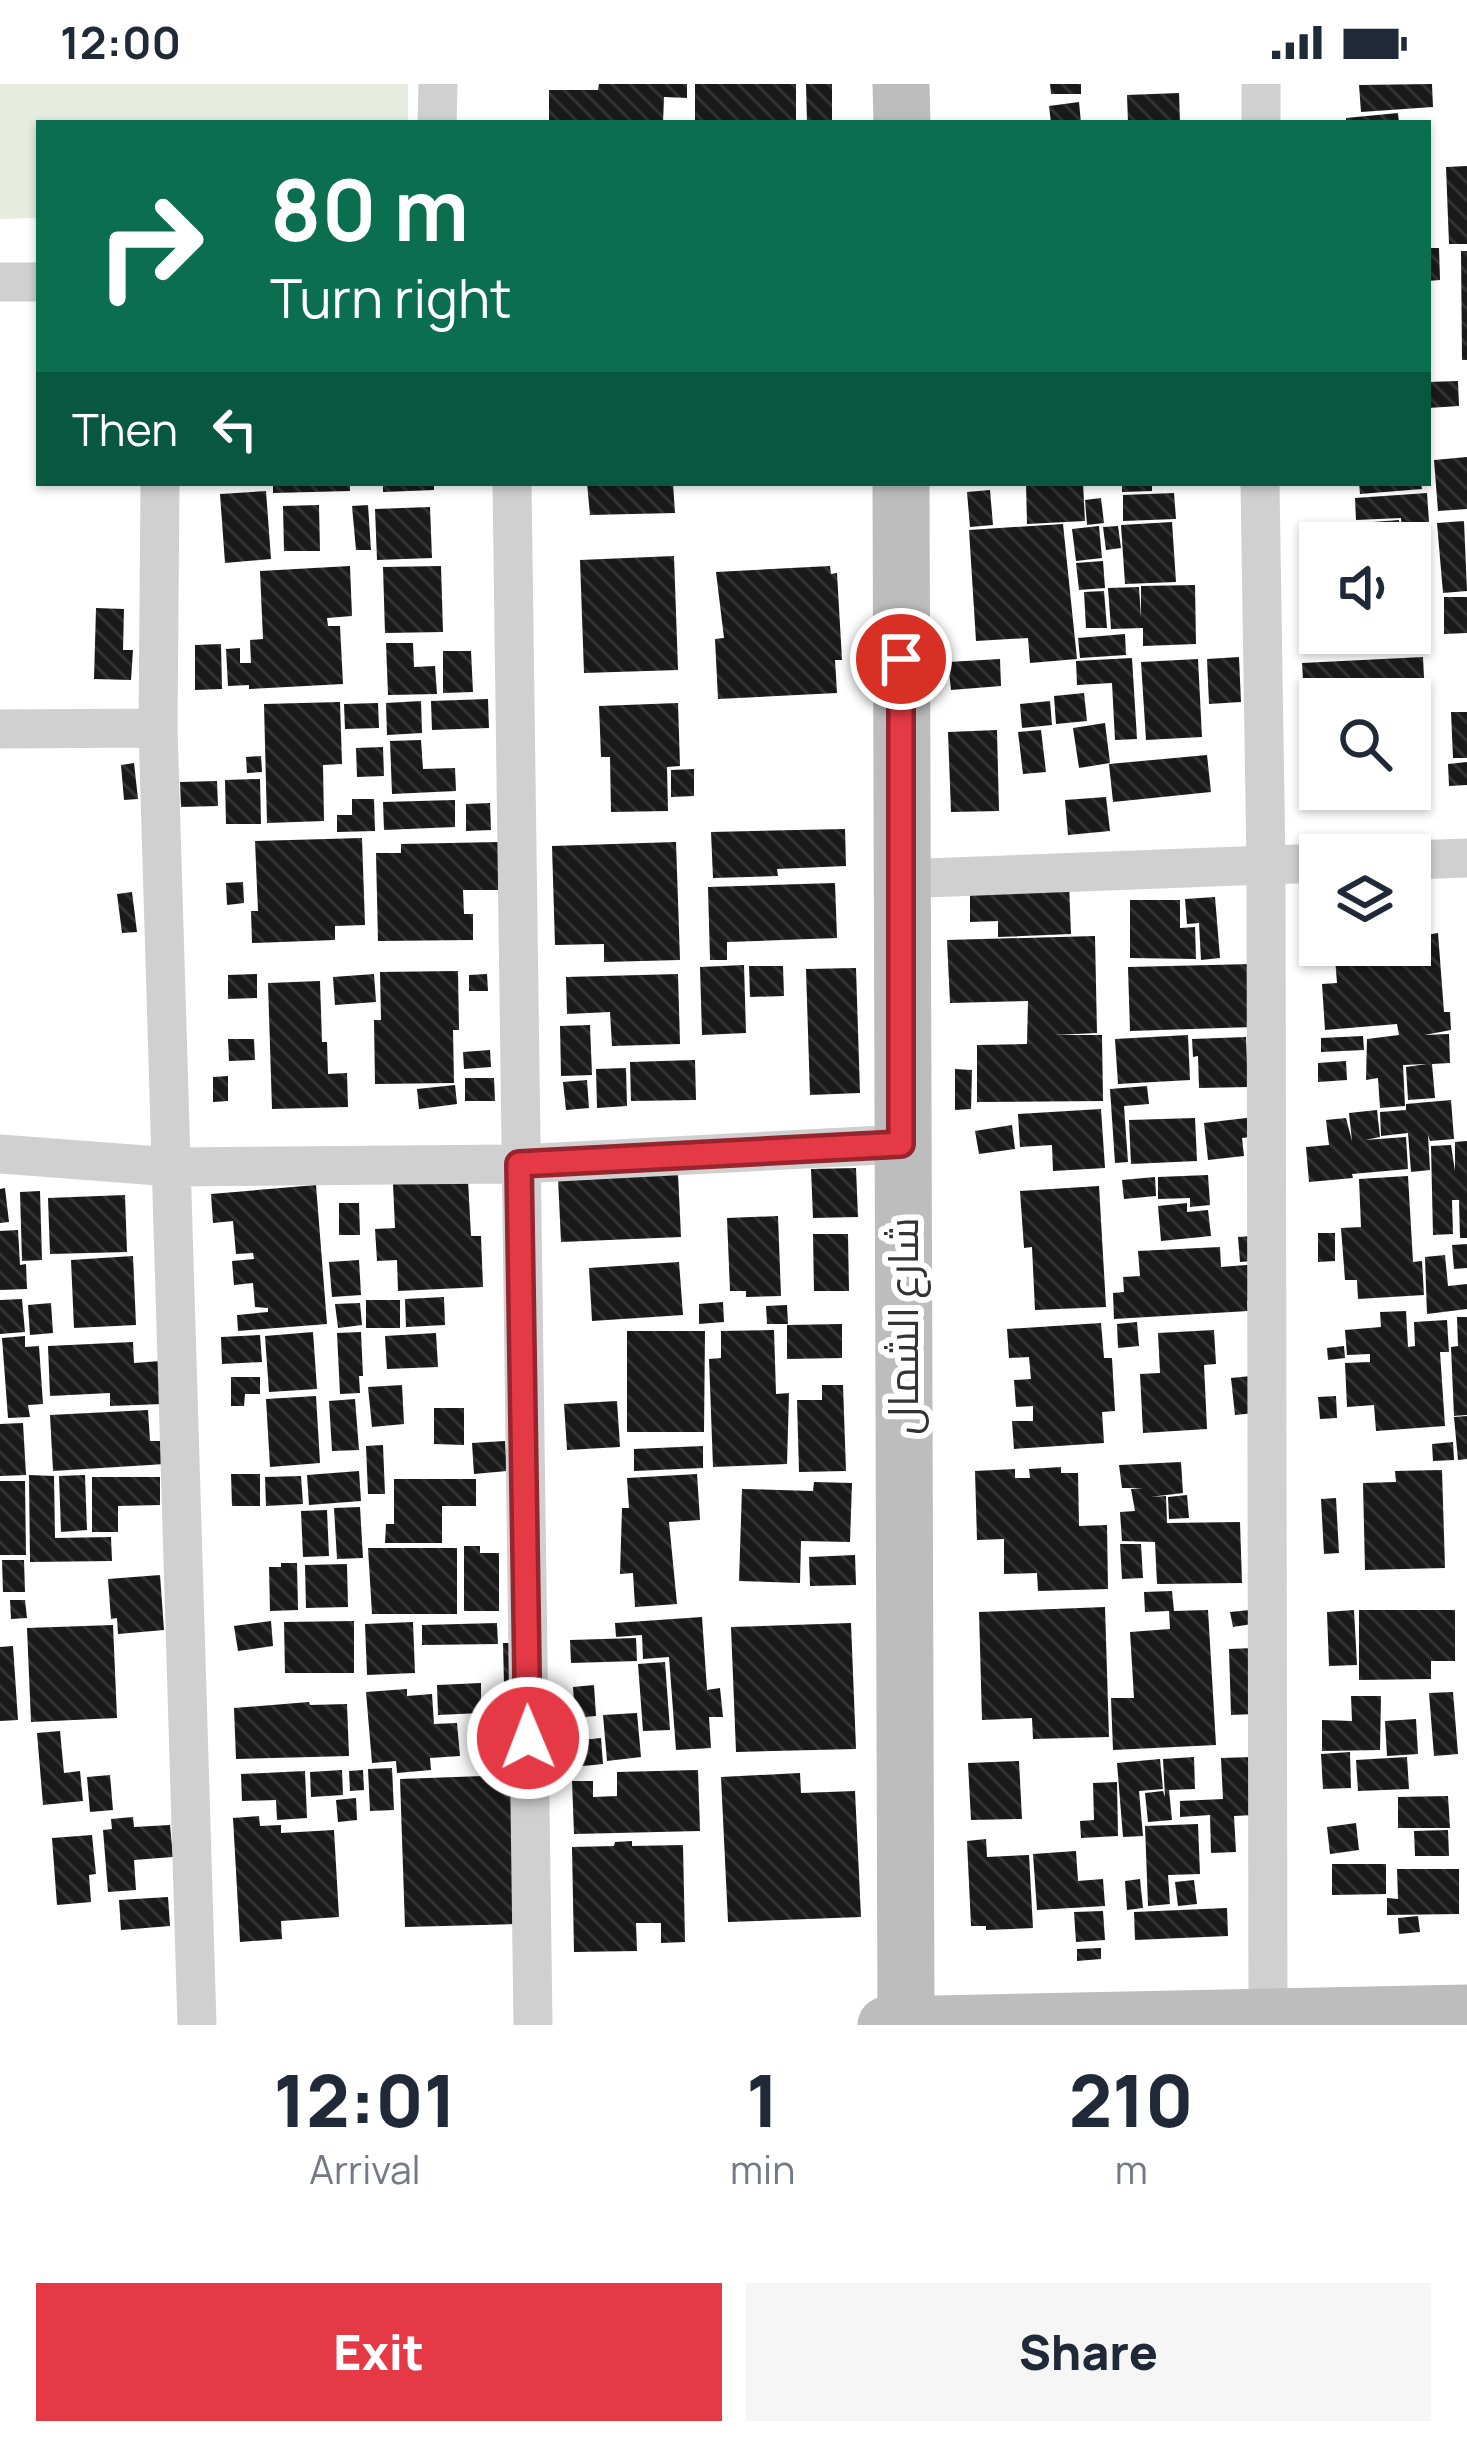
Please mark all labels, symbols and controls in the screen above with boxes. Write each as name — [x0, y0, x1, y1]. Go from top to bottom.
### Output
text: 12:00 — [60, 11, 181, 73]
text: 80 m — [270, 151, 469, 266]
icon: right — [72, 168, 228, 324]
text: Turn right — [270, 260, 512, 334]
icon: left — [202, 396, 268, 462]
text: Then — [72, 398, 178, 460]
map controls — [1299, 522, 1431, 966]
button: sound — [1299, 522, 1431, 654]
pin — [850, 608, 952, 710]
icon: arrive — [868, 626, 934, 692]
button: search — [1299, 678, 1431, 810]
button: layers — [1299, 834, 1431, 966]
street label: شارع الشمال — [873, 1217, 931, 1435]
position arrow — [465, 1675, 591, 1801]
text: 12:01 — [273, 2050, 457, 2149]
text: 1 — [746, 2050, 779, 2149]
text: 210 — [1069, 2050, 1194, 2149]
text: Arrival — [309, 2142, 421, 2196]
text: min — [730, 2142, 795, 2196]
text: m — [1115, 2142, 1148, 2196]
button: Exit — [36, 2283, 722, 2421]
button: Share — [746, 2283, 1431, 2421]

